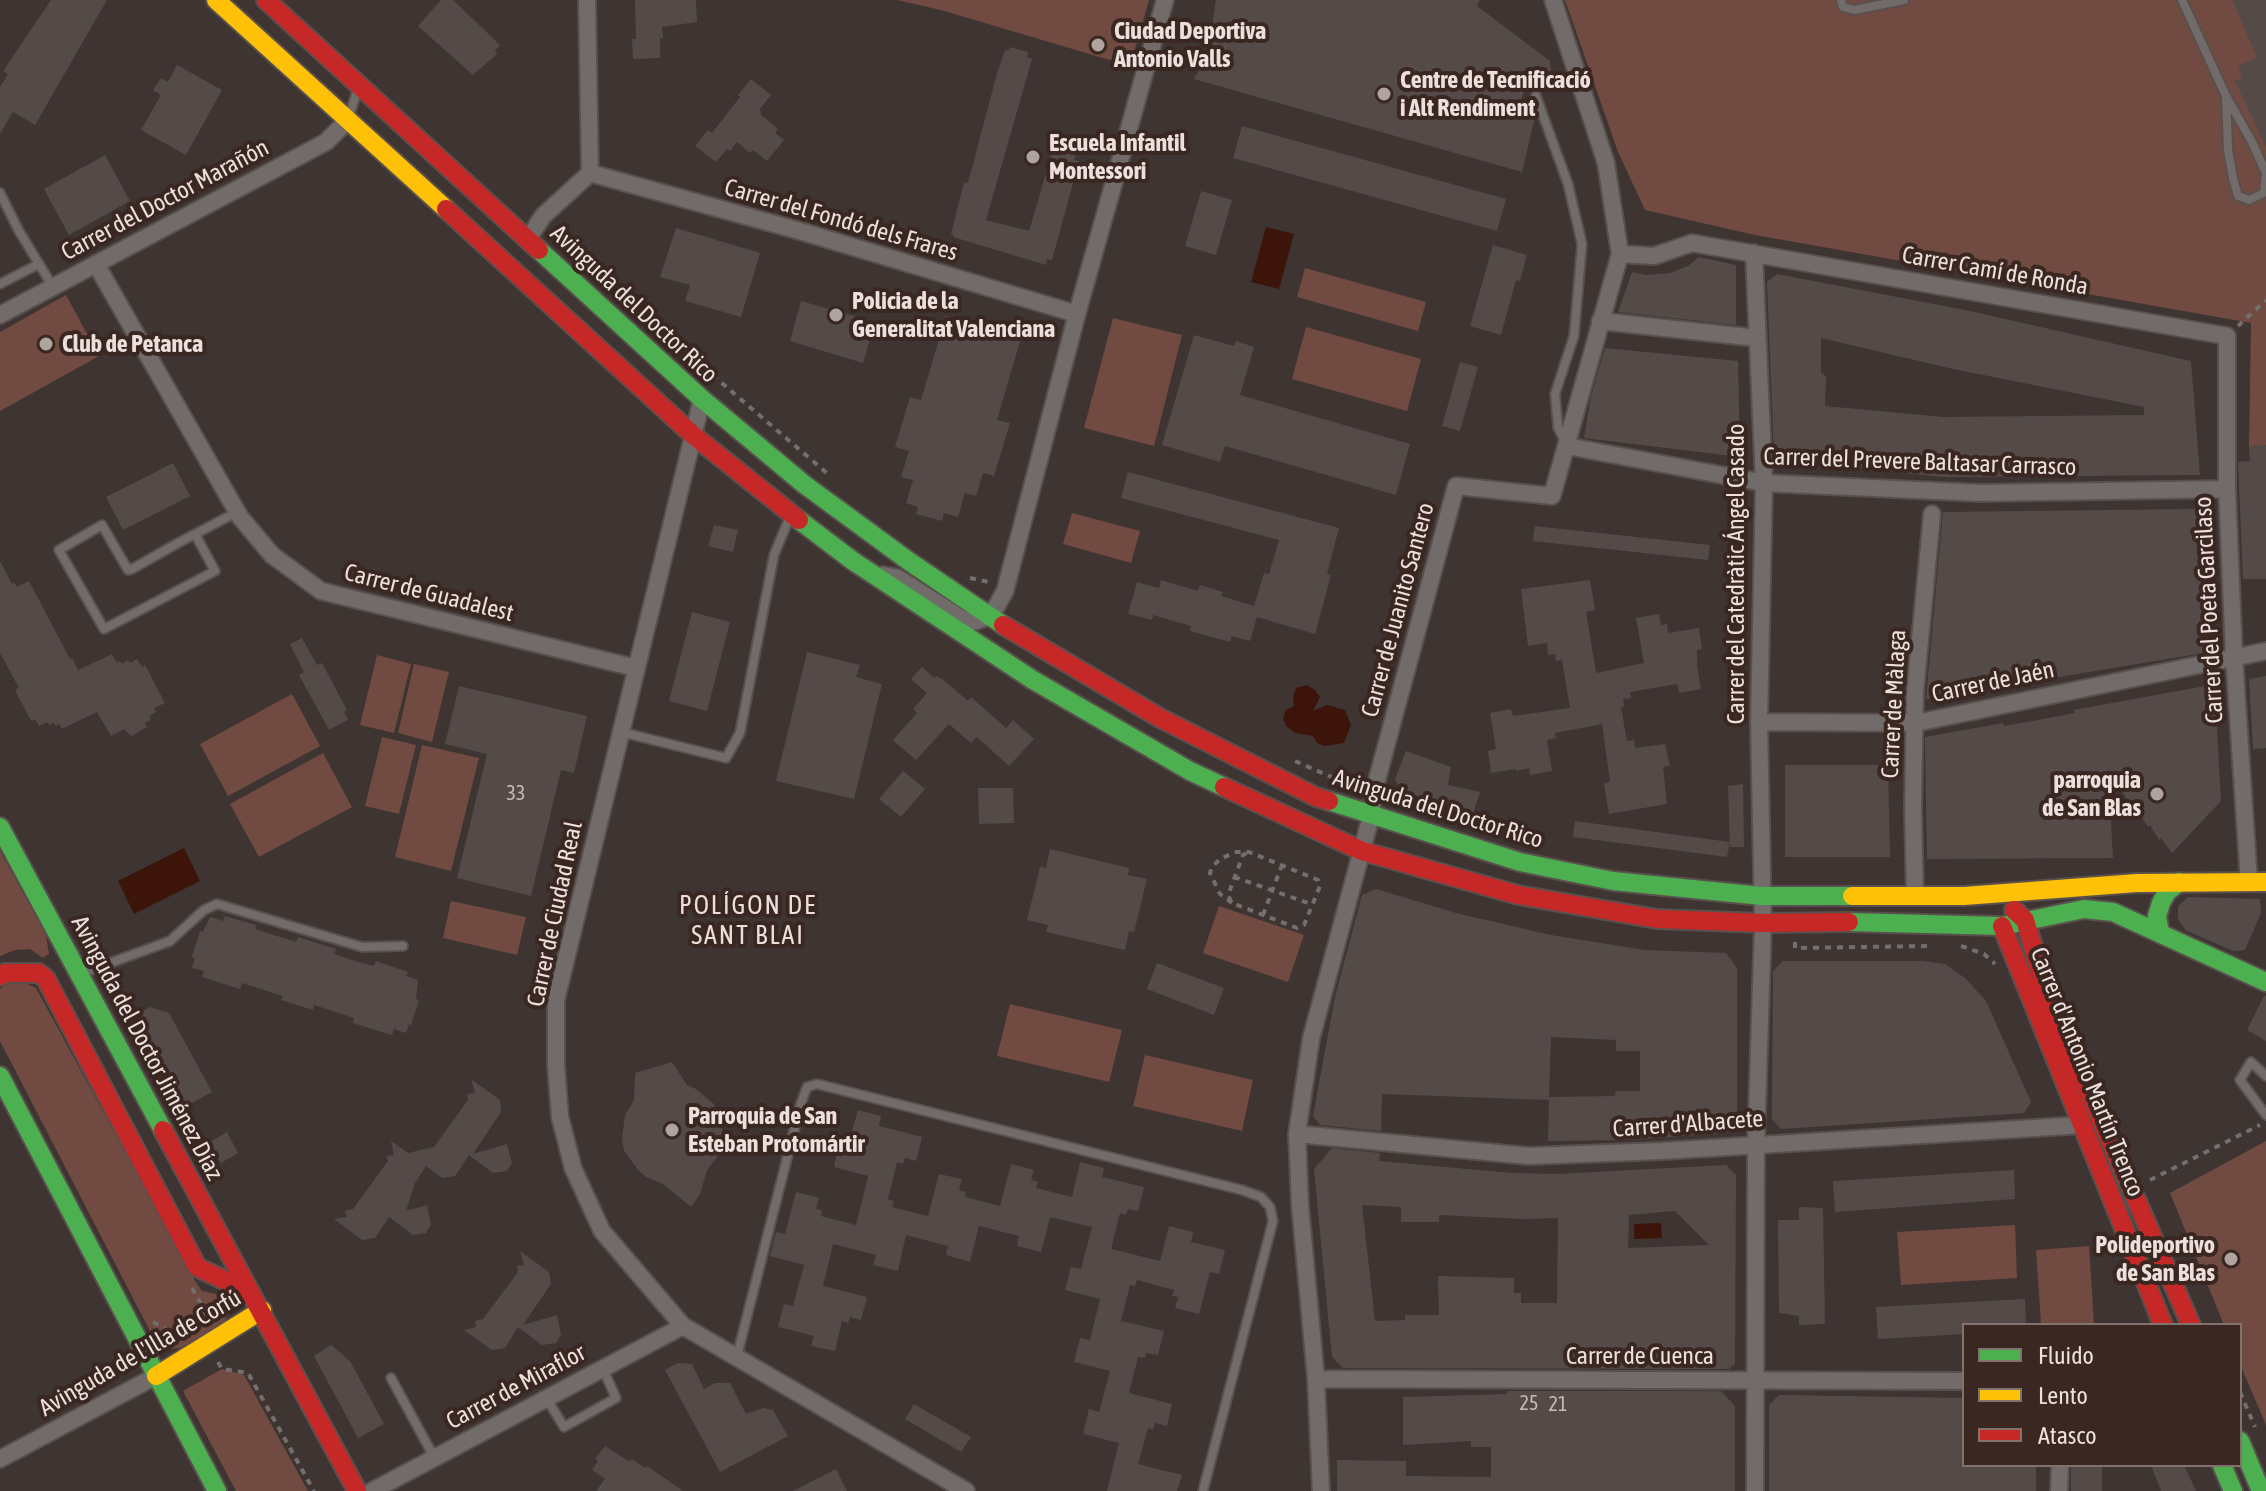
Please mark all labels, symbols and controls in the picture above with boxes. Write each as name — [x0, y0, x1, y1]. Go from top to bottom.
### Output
place label: Ciudad Deportiva Antonio Valls — [1114, 17, 1266, 73]
marker: Ciudad Deportiva Antonio Valls — [1089, 36, 1107, 54]
place label: Centre de Tecnificació i Alt Rendiment — [1400, 66, 1591, 122]
marker: Centre de Tecnificació i Alt Rendiment — [1375, 85, 1393, 103]
place label: Escuela Infantil Montessori — [1049, 129, 1186, 185]
street label: Carrer del Doctor Marañón — [56, 133, 274, 267]
marker: Escuela Infantil Montessori — [1024, 148, 1042, 166]
street label: Carrer del Fondó dels Frares — [721, 173, 961, 267]
street label: Avinguda del Doctor Rico — [544, 219, 724, 389]
street label: Carrer Camí de Ronda — [1900, 240, 2090, 302]
place label: Policia de la Generalitat Valenciana — [852, 287, 1055, 343]
marker: Policia de la Generalitat Valenciana — [827, 306, 845, 324]
place label: Club de Petanca — [62, 330, 203, 358]
marker: Club de Petanca — [37, 335, 55, 353]
street label: Carrer del Catedràtic Ángel Casado — [1722, 424, 1750, 724]
street label: Carrer del Prevere Baltasar Carrasco — [1763, 442, 2077, 482]
street label: Carrer del Poeta Garcilaso — [2189, 496, 2229, 724]
street label: Carrer de Juanito Santero — [1356, 500, 1440, 720]
street label: Carrer de Guadalest — [341, 558, 517, 628]
street label: Carrer de Màlaga — [1876, 629, 1912, 779]
street label: Carrer de Jaén — [1929, 655, 2057, 709]
street label: Avinguda del Doctor Rico — [1330, 763, 1546, 855]
place label: parroquia de San Blas — [2042, 766, 2141, 822]
house number: 33 — [507, 782, 525, 806]
marker: parroquia de San Blas — [2148, 785, 2166, 803]
street label: Carrer de Ciudad Real — [521, 819, 589, 1009]
district label: POLÍGON DE SANT BLAI — [679, 890, 817, 952]
street label: Avinguda del Doctor Jiménez Díaz — [65, 911, 229, 1185]
street label: Carrer d'Antonio Martín Trenco — [2024, 943, 2150, 1201]
place label: Parroquia de San Esteban Protomártir — [688, 1102, 865, 1158]
street label: Carrer d'Albacete — [1612, 1104, 1764, 1144]
marker: Parroquia de San Esteban Protomártir — [663, 1121, 681, 1139]
place label: Polideportivo de San Blas — [2095, 1231, 2215, 1287]
marker: Polideportivo de San Blas — [2222, 1250, 2240, 1268]
street label: Avinguda de l'Illa de Corfú — [34, 1283, 246, 1423]
legend — [1962, 1323, 2242, 1467]
street label: Carrer de Miraflor — [442, 1338, 590, 1436]
street label: Carrer de Cuenca — [1566, 1342, 1714, 1370]
text: Fluido — [2038, 1342, 2094, 1369]
text: Lento — [2038, 1382, 2088, 1409]
house number: 25 — [1520, 1392, 1538, 1416]
house number: 21 — [1549, 1393, 1567, 1417]
text: Atasco — [2038, 1422, 2096, 1449]

